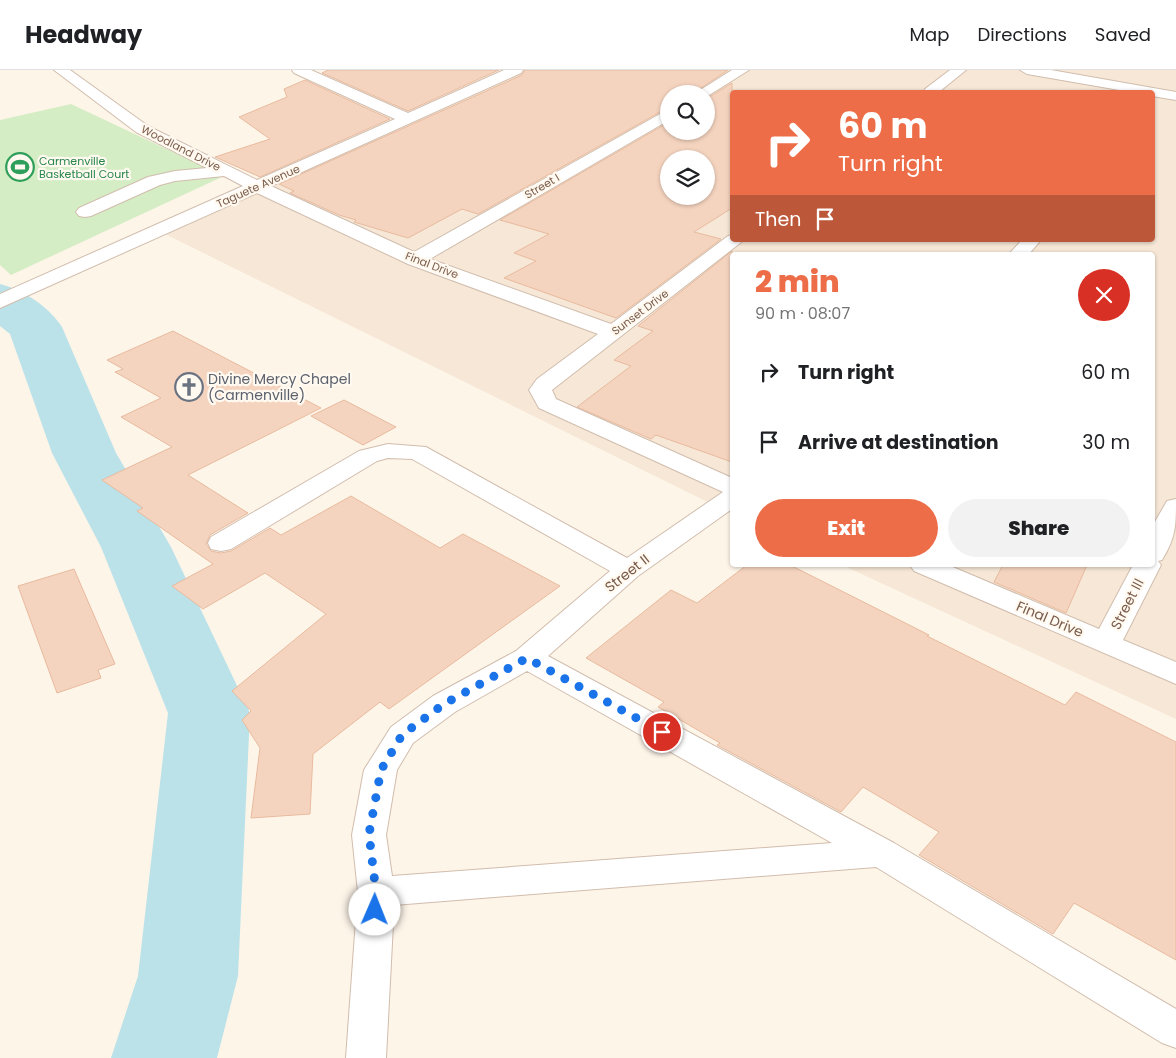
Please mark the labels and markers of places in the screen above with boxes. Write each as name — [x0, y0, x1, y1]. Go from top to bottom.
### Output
sports icon: Carmenville Basketball Court — [5, 152, 35, 182]
place label: Carmenville Basketball Court — [39, 153, 129, 182]
place label: Divine Mercy Chapel (Carmenville) — [208, 369, 351, 405]
church icon: Divine Mercy Chapel (Carmenville) — [174, 372, 204, 402]
pin — [641, 711, 683, 753]

